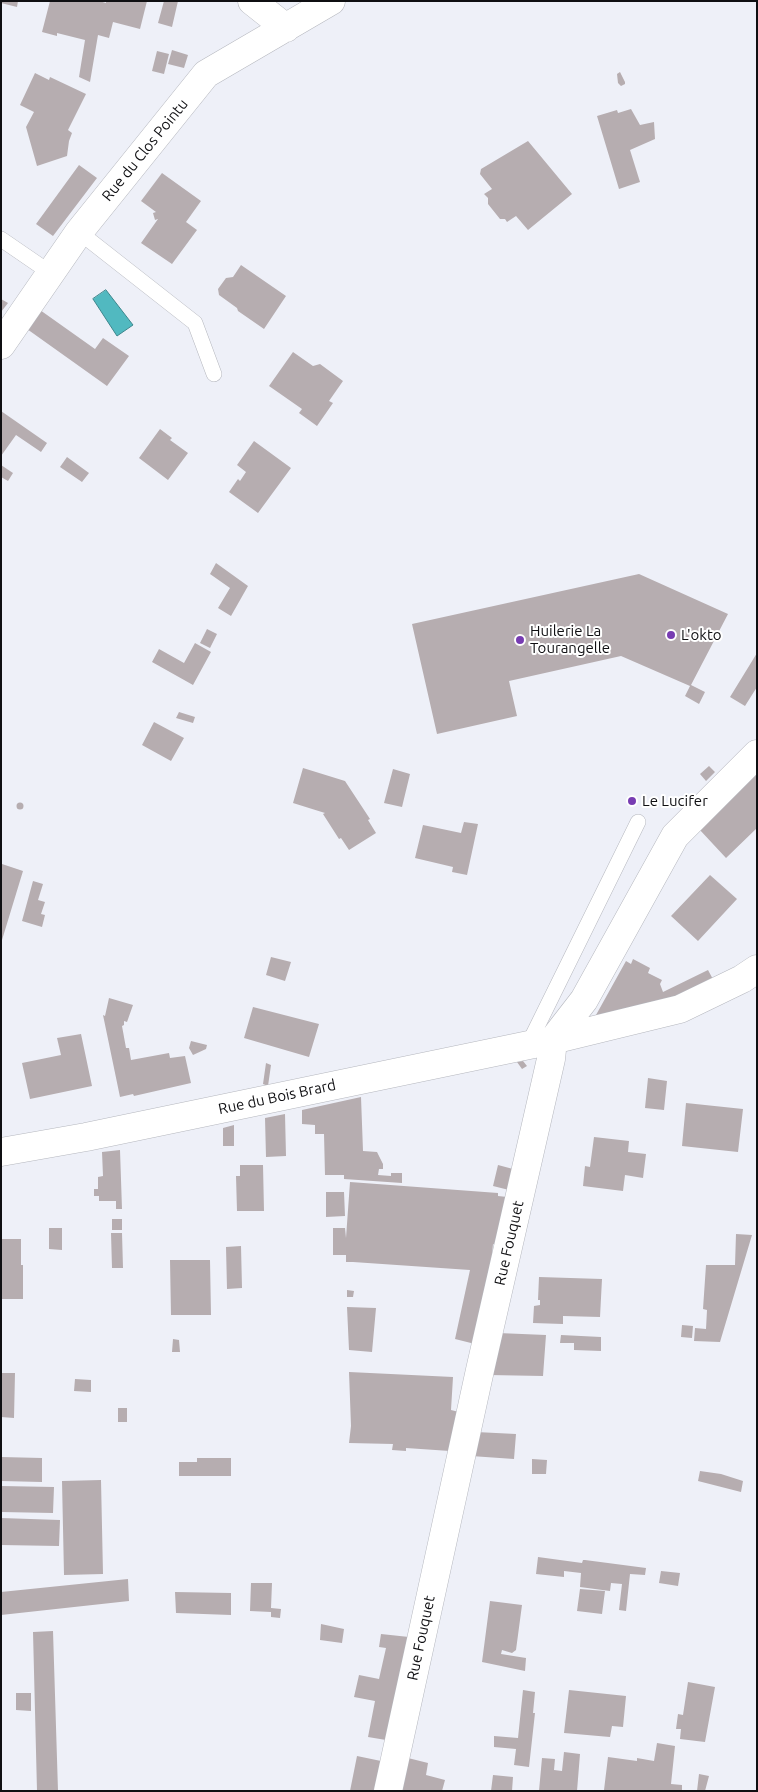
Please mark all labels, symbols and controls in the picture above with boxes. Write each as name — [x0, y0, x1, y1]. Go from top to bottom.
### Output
street label: Rue du Clos Pointu — [98, 95, 192, 205]
place label: Huilerie La Tourangelle — [530, 622, 610, 657]
place label: L'okto — [681, 626, 722, 644]
marker: L'okto — [665, 629, 677, 641]
marker: Huilerie La Tourangelle — [514, 634, 526, 646]
place label: Le Lucifer — [642, 792, 708, 810]
marker: Le Lucifer — [626, 795, 638, 807]
street label: Rue du Bois Brard — [217, 1076, 337, 1118]
street label: Rue Fouquet — [491, 1199, 527, 1287]
street label: Rue Fouquet — [403, 1594, 439, 1682]

